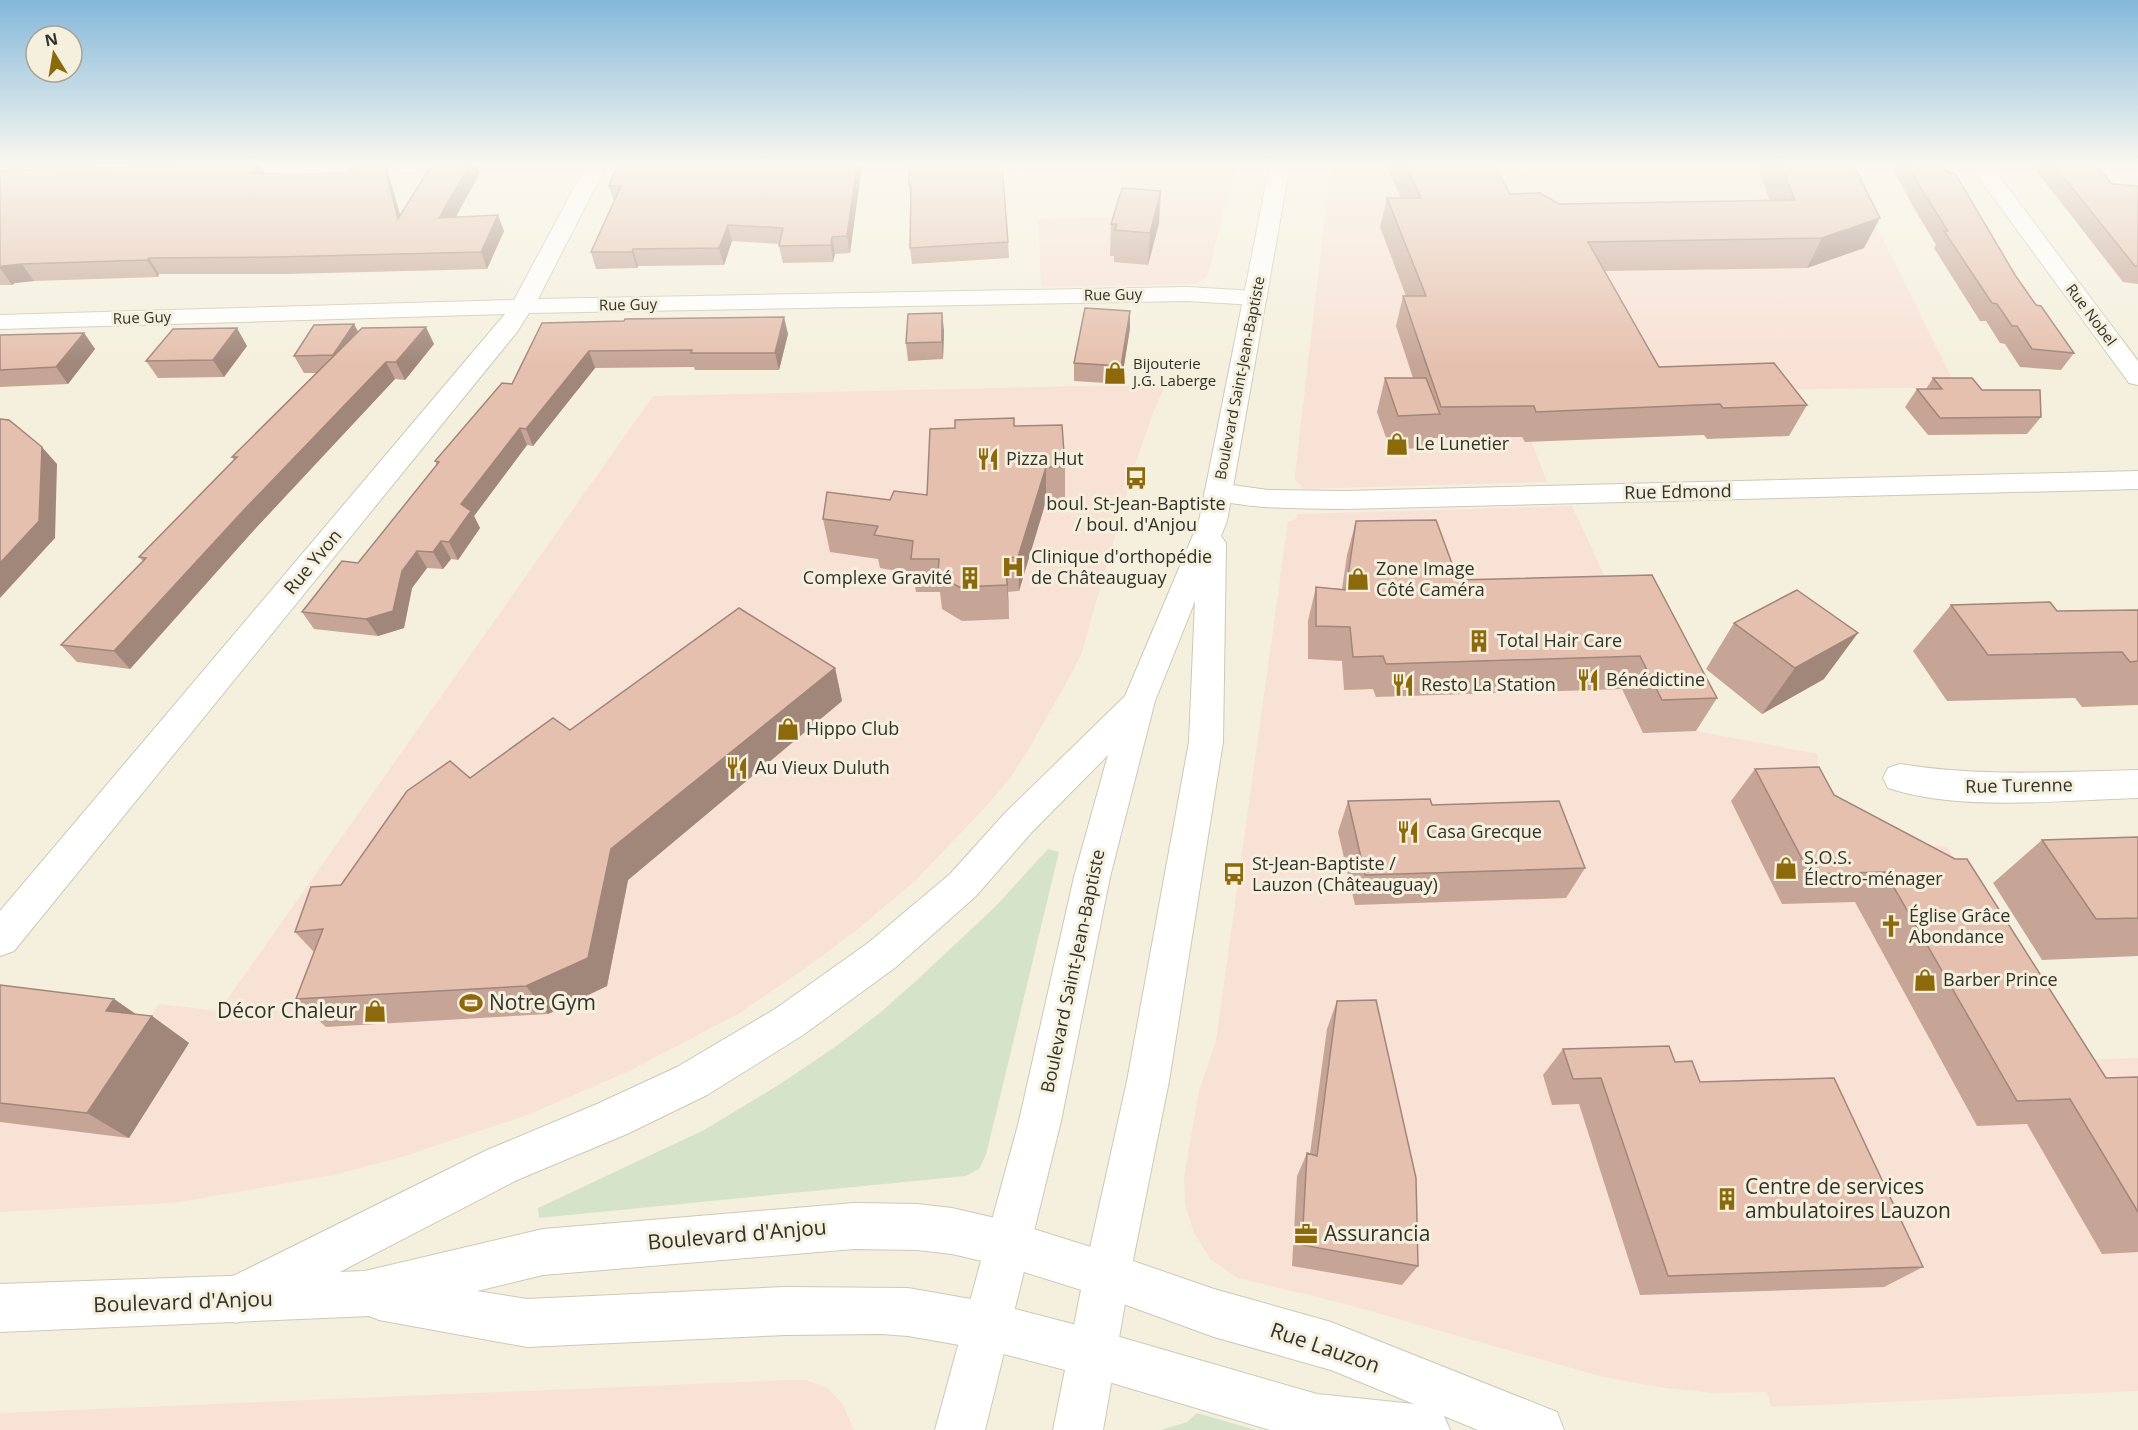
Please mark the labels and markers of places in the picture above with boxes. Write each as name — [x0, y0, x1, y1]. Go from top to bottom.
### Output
place label: Bijouterie J.G. Laberge — [1131, 353, 1216, 390]
shop icon: Bijouterie J.G. Laberge — [1102, 360, 1128, 386]
shop icon: Le Lunetier — [1384, 431, 1410, 457]
place label: Le Lunetier — [1415, 431, 1510, 455]
restaurant icon: Pizza Hut — [975, 446, 1001, 472]
place label: Pizza Hut — [1006, 446, 1084, 470]
bus stop icon: boul. St-Jean-Baptiste / boul. d'Anjou — [1123, 465, 1149, 491]
place label: boul. St-Jean-Baptiste / boul. d'Anjou — [1046, 491, 1226, 536]
place label: Clinique d'orthopédie de Châteauguay — [1031, 544, 1212, 589]
hospital icon: Clinique d'orthopédie de Châteauguay — [1000, 554, 1026, 580]
place label: Zone Image Côté Caméra — [1376, 556, 1485, 601]
place label: Complexe Gravité — [803, 565, 952, 589]
building icon: Complexe Gravité — [957, 565, 983, 591]
shop icon: Zone Image Côté Caméra — [1345, 566, 1371, 592]
building icon: Total Hair Care — [1466, 628, 1492, 654]
place label: Total Hair Care — [1497, 628, 1622, 652]
restaurant icon: Bénédictine — [1575, 667, 1601, 693]
place label: Bénédictine — [1606, 667, 1705, 691]
restaurant icon: Resto La Station — [1390, 672, 1416, 698]
place label: Resto La Station — [1421, 672, 1556, 696]
shop icon: Hippo Club — [775, 716, 801, 742]
place label: Hippo Club — [806, 716, 899, 740]
restaurant icon: Au Vieux Duluth — [724, 755, 750, 781]
place label: Au Vieux Duluth — [755, 755, 890, 779]
restaurant icon: Casa Grecque — [1395, 819, 1421, 845]
place label: Casa Grecque — [1426, 819, 1542, 843]
place label: S.O.S. Électro-ménager — [1804, 845, 1943, 890]
place label: St-Jean-Baptiste / Lauzon (Châteauguay) — [1252, 851, 1438, 896]
shop icon: S.O.S. Électro-ménager — [1773, 855, 1799, 881]
bus stop icon: St-Jean-Baptiste / Lauzon (Châteauguay) — [1221, 861, 1247, 887]
place label: Église Grâce Abondance — [1909, 903, 2010, 948]
church icon: Église Grâce Abondance — [1878, 913, 1904, 939]
shop icon: Barber Prince — [1912, 967, 1938, 993]
place label: Barber Prince — [1943, 967, 2058, 991]
place label: Notre Gym — [489, 988, 596, 1016]
sports icon: Notre Gym — [458, 990, 484, 1016]
place label: Décor Chaleur — [217, 996, 357, 1024]
shop icon: Décor Chaleur — [362, 998, 388, 1024]
place label: Centre de services ambulatoires Lauzon — [1745, 1172, 1951, 1224]
building icon: Centre de services ambulatoires Lauzon — [1714, 1186, 1740, 1212]
place label: Assurancia — [1324, 1219, 1430, 1247]
office icon: Assurancia — [1293, 1221, 1319, 1247]

